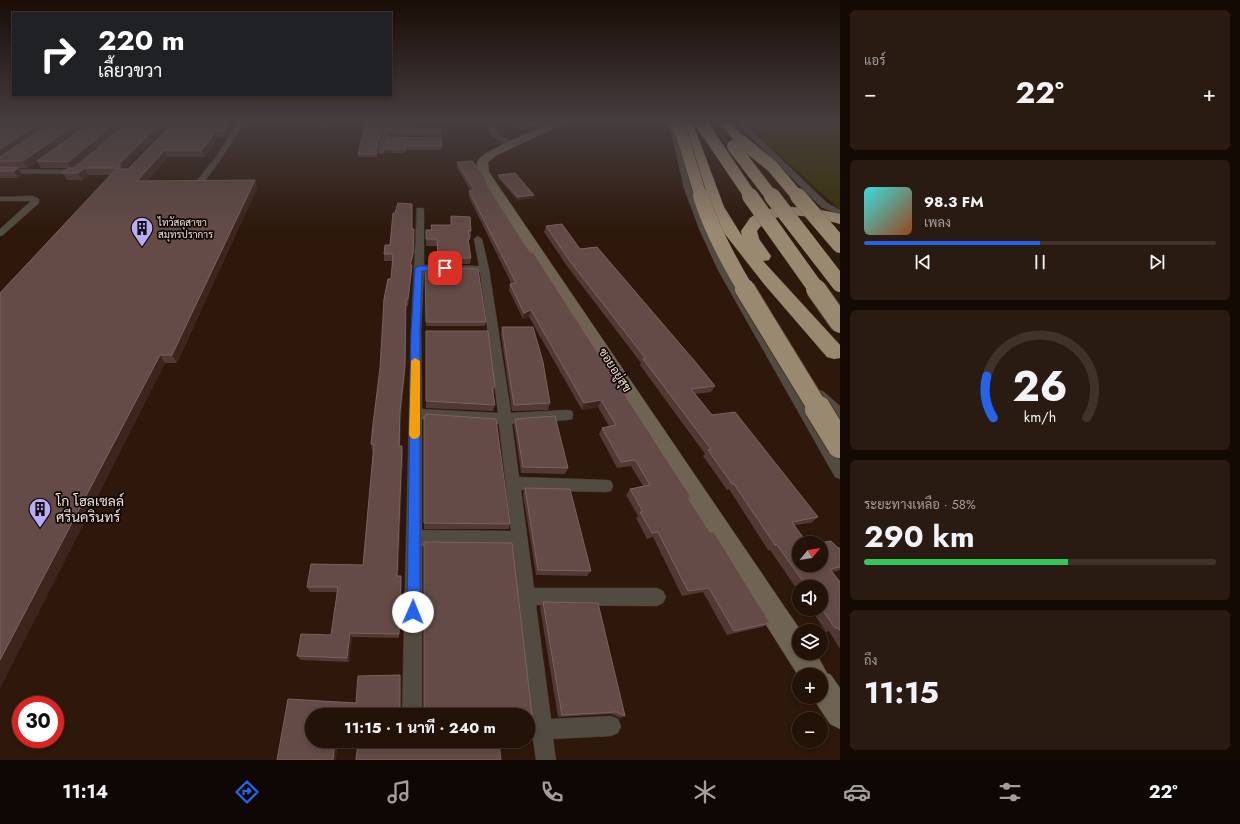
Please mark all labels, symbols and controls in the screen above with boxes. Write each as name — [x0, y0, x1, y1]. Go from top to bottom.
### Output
text: 220 m — [98, 20, 185, 61]
icon: right — [32, 28, 84, 80]
text: แอร์ — [864, 51, 885, 70]
text: เลี้ยวขวา — [98, 58, 162, 84]
text: 22° — [1016, 71, 1064, 114]
text: − — [864, 77, 877, 109]
text: + — [1202, 77, 1216, 109]
text: 98.3 FM — [924, 191, 984, 213]
text: เพลง — [924, 213, 951, 232]
building icon: ไทวัสดุสาขา สมุทรปราการ — [129, 215, 155, 248]
place label: ไทวัสดุสาขา สมุทรปราการ — [157, 215, 213, 242]
pin — [428, 251, 462, 285]
icon: previous — [912, 251, 934, 273]
icon: pause — [1029, 251, 1051, 273]
icon: next — [1146, 251, 1168, 273]
icon: arrive — [434, 257, 456, 279]
street label: ซอยอยู่สุข — [594, 344, 636, 396]
text: 26 — [1012, 356, 1068, 417]
text: km/h — [1024, 407, 1056, 427]
place label: โก โฮลเซลล์ ศรีนครินทร์ — [55, 491, 124, 527]
text: ระยะทางเหลือ · 58% — [864, 495, 976, 514]
building icon: โก โฮลเซลล์ ศรีนครินทร์ — [27, 496, 53, 529]
text: 290 km — [864, 515, 975, 558]
north arrow — [792, 536, 828, 572]
map controls — [792, 536, 828, 748]
button: sound — [792, 580, 828, 616]
position arrow — [392, 591, 434, 633]
button: layers — [792, 624, 828, 660]
text: ถึง — [864, 651, 877, 670]
button: + — [792, 668, 828, 704]
text: 11:15 — [864, 671, 939, 714]
speed limit sign: 30 — [12, 696, 64, 748]
button: − — [792, 712, 828, 748]
text: 11:15 · 1 นาที · 240 m — [344, 717, 496, 739]
icon: directions — [233, 778, 261, 806]
icon: music — [385, 778, 413, 806]
icon: phone — [538, 778, 566, 806]
icon: climate — [691, 778, 719, 806]
icon: car — [843, 778, 871, 806]
icon: filters — [996, 778, 1024, 806]
text: 11:14 — [62, 779, 108, 805]
text: 22° — [1149, 779, 1178, 805]

